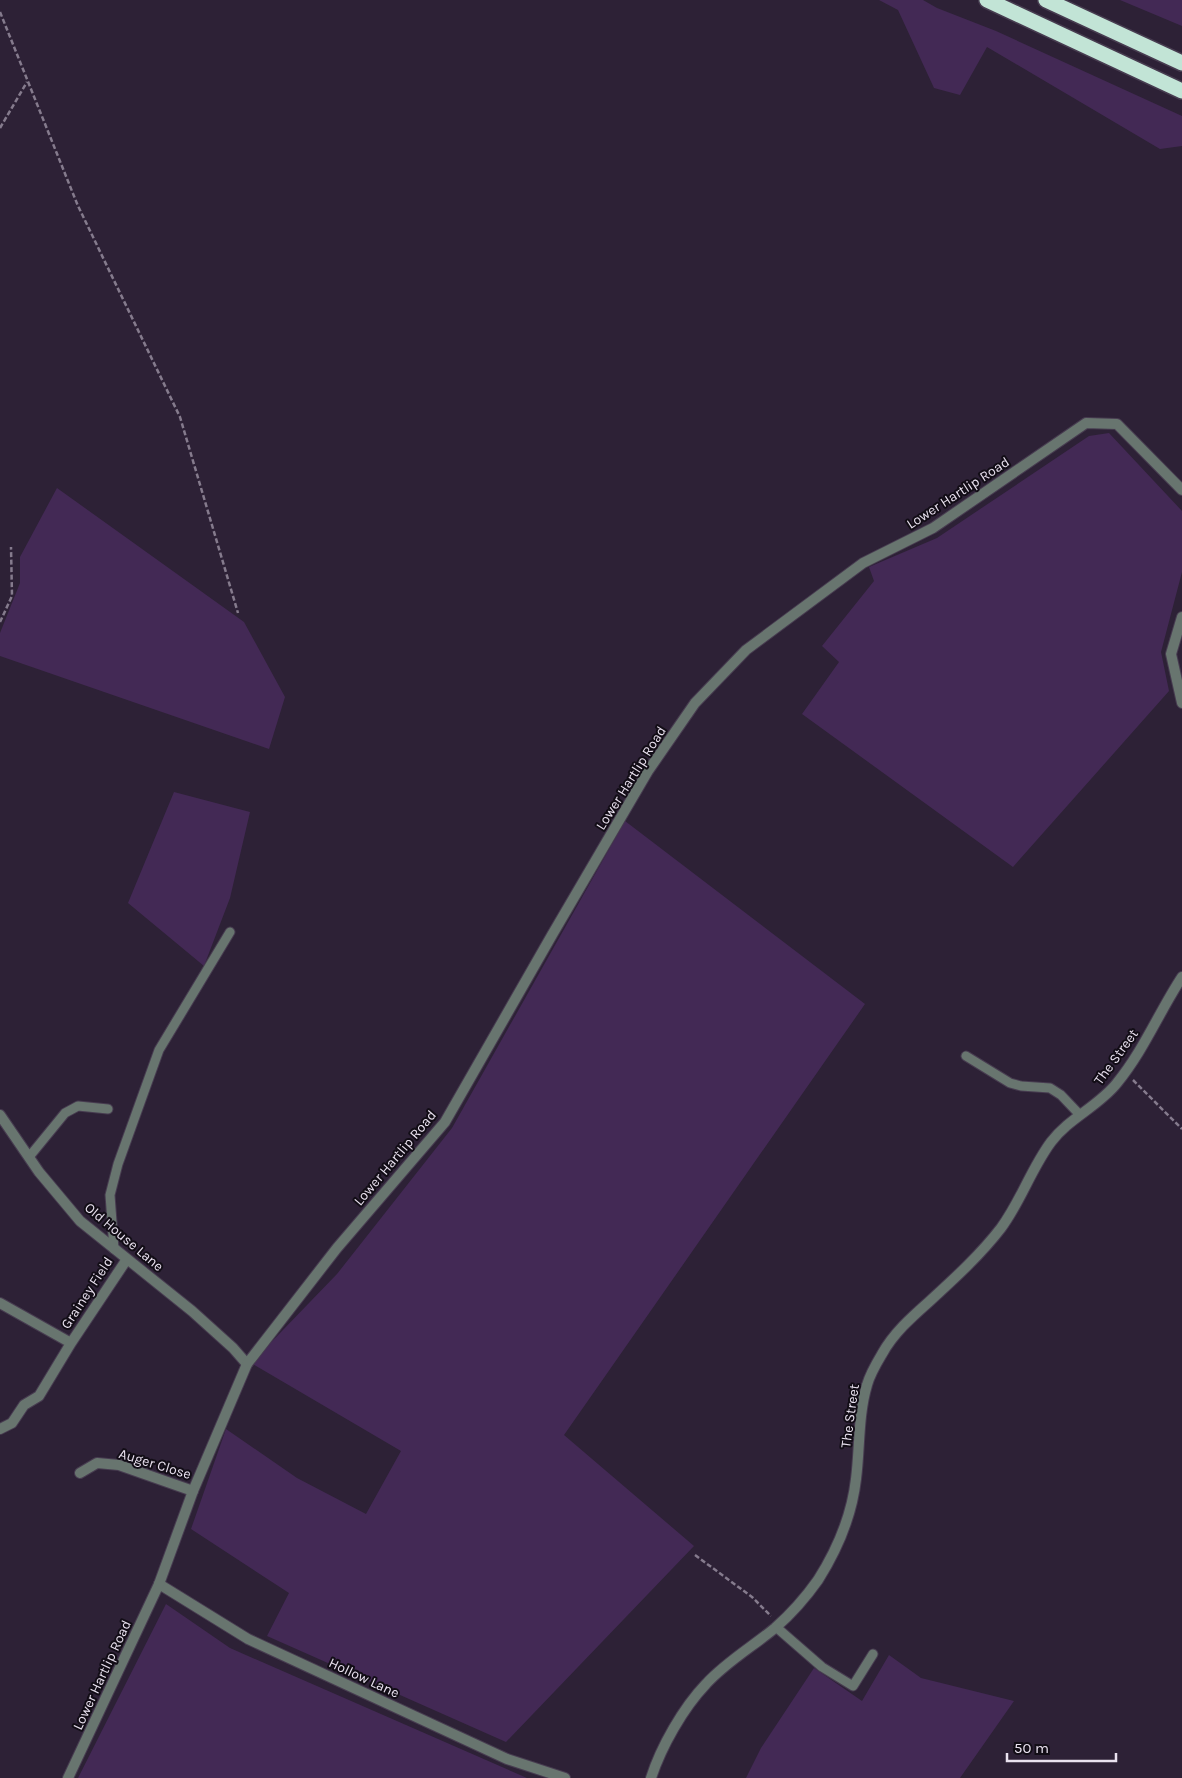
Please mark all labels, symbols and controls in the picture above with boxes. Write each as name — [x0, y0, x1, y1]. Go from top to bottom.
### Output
street label: Lower Hartlip Road — [903, 453, 1013, 533]
street label: Lower Hartlip Road — [592, 723, 670, 833]
street label: The Street — [1090, 1026, 1142, 1088]
street label: Lower Hartlip Road — [350, 1107, 440, 1209]
street label: Old House Lane — [81, 1199, 167, 1275]
street label: Grainey Field — [57, 1254, 117, 1332]
street label: The Street — [837, 1383, 863, 1449]
street label: Auger Close — [117, 1445, 193, 1483]
street label: Lower Hartlip Road — [69, 1617, 135, 1733]
street label: Hollow Lane — [326, 1654, 402, 1702]
scale bar — [1007, 1730, 1116, 1762]
text: 50 m — [1014, 1739, 1049, 1757]

